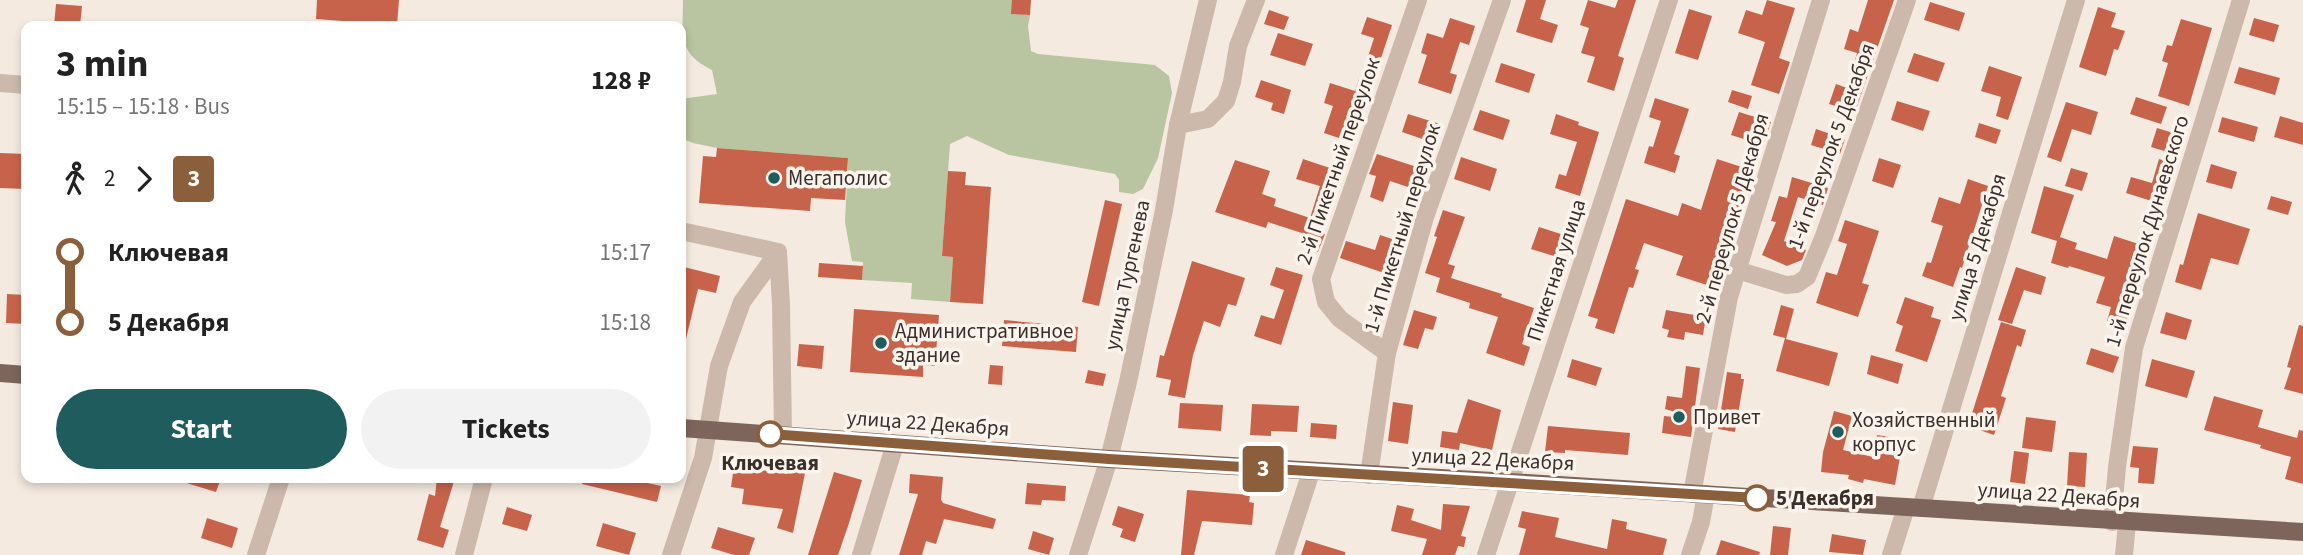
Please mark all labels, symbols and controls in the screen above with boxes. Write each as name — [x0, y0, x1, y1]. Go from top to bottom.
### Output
text: 3 min — [56, 37, 148, 91]
street label: 1-й переулок 5 Декабря — [1780, 39, 1882, 253]
street label: 2-й Пикетный переулок — [1288, 53, 1388, 269]
text: 128 ₽ — [591, 62, 651, 99]
text: 15:15 – 15:18 · Bus — [56, 90, 230, 123]
street label: 2-й переулок 5 Декабря — [1688, 109, 1776, 327]
street label: 1-й переулок Дунаевского — [2097, 111, 2197, 351]
street label: 1-й Пикетный переулок — [1356, 119, 1448, 336]
icon: walk — [56, 160, 94, 198]
icon: forward — [125, 160, 163, 198]
text: 3 — [187, 161, 200, 196]
text: 2 — [104, 162, 115, 195]
place label: Мегаполис — [788, 163, 888, 193]
marker: Мегаполис — [766, 170, 782, 186]
street label: улица 5 Декабря — [1940, 170, 2014, 324]
street label: Пикетная улица — [1519, 195, 1593, 345]
street label: улица Тургенева — [1096, 197, 1158, 353]
text: Ключевая — [108, 234, 229, 271]
text: 15:17 — [600, 236, 651, 269]
text: 5 Декабря — [108, 304, 229, 341]
text: 15:18 — [600, 306, 651, 339]
place label: Административное здание — [895, 316, 1073, 370]
marker: Административное здание — [873, 335, 889, 351]
button: Start — [56, 389, 347, 469]
button: Tickets — [361, 389, 651, 469]
street label: улица 22 Декабря — [846, 402, 1010, 444]
place label: Привет — [1693, 402, 1761, 432]
place label: Хозяйственный корпус — [1852, 405, 1996, 459]
marker: Привет — [1671, 409, 1687, 425]
marker: Ключевая — [757, 421, 783, 447]
marker: Хозяйственный корпус — [1830, 424, 1846, 440]
street label: улица 22 Декабря — [1411, 440, 1575, 478]
line badge: 3 — [1240, 446, 1286, 492]
place label: Ключевая — [721, 448, 819, 478]
text: 3 — [1257, 451, 1269, 486]
street label: улица 22 Декабря — [1977, 474, 2141, 516]
place label: 5 Декабря — [1776, 483, 1874, 513]
marker: 5 Декабря — [1744, 485, 1770, 511]

